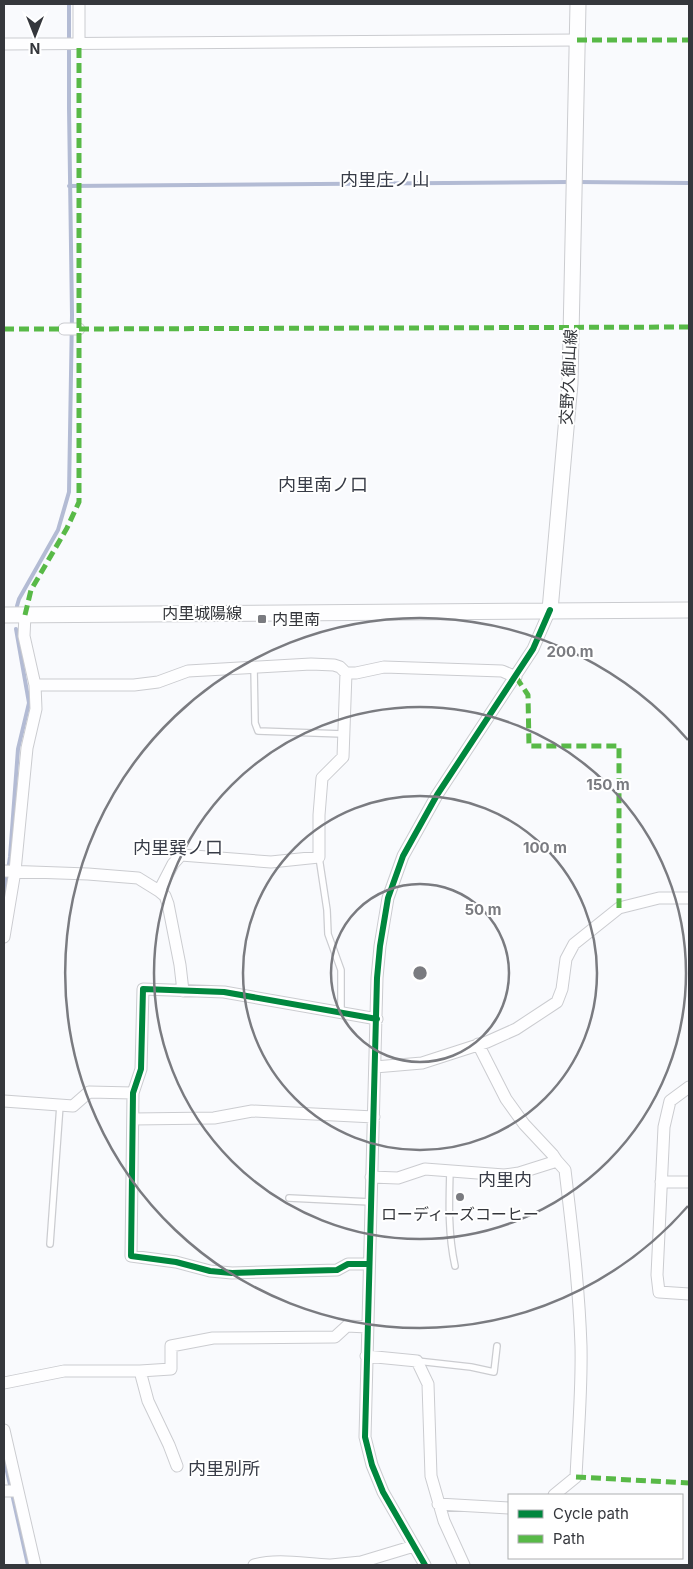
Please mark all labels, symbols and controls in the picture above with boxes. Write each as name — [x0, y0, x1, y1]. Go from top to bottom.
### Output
north arrow — [10, 10, 60, 60]
text: N — [30, 40, 40, 57]
district label: 内里庄ノ山 — [340, 169, 430, 190]
street label: 交野久御山線 — [556, 329, 580, 425]
district label: 内里南ノ口 — [278, 474, 368, 495]
street label: 内里城陽線 — [162, 603, 242, 623]
place label: 内里南 — [272, 609, 320, 629]
marker: 内里南 — [256, 613, 268, 625]
text: 200 m — [547, 642, 593, 661]
text: 150 m — [586, 775, 630, 794]
district label: 内里巽ノ口 — [133, 837, 223, 858]
text: 100 m — [523, 838, 567, 857]
text: 50 m — [465, 900, 501, 919]
centre of rings — [411, 964, 429, 982]
district label: 内里内 — [478, 1169, 532, 1190]
marker: ローディーズコーヒー — [454, 1191, 466, 1203]
place label: ローディーズコーヒー — [381, 1204, 539, 1224]
district label: 内里別所 — [188, 1458, 260, 1479]
legend — [508, 1494, 683, 1559]
text: Cycle path — [553, 1504, 629, 1523]
text: Path — [553, 1529, 585, 1548]

